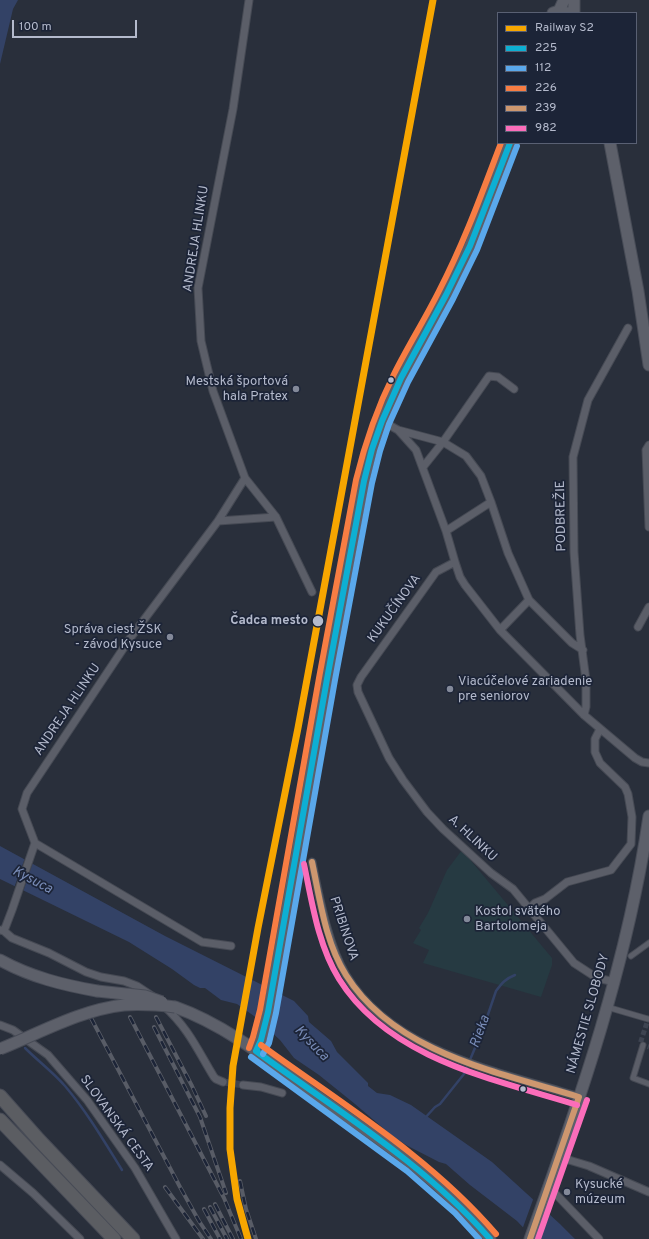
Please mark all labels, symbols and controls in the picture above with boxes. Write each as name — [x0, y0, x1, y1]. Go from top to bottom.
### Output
scale bar — [14, 12, 139, 38]
legend — [497, 12, 637, 144]
text: 100 m — [19, 19, 52, 35]
text: Railway S2 — [535, 20, 594, 36]
text: 225 — [535, 40, 557, 56]
text: 112 — [535, 60, 551, 76]
text: 226 — [535, 80, 557, 96]
text: 239 — [535, 100, 557, 116]
text: 982 — [535, 120, 557, 136]
street label: ANDREJA HLINKU — [181, 185, 213, 293]
place label: Mestská športová hala Pratex — [185, 374, 288, 405]
unlabelled marker — [386, 375, 396, 385]
marker: Mestská športová hala Pratex — [291, 384, 301, 394]
street label: PODBREŽIE — [554, 480, 570, 552]
street label: KUKUČÍNOVA — [365, 572, 425, 646]
place label: Čadca mesto — [230, 613, 308, 629]
marker: Čadca mesto — [311, 614, 325, 628]
place label: Správa ciest ŽSK - závod Kysuce — [64, 622, 162, 653]
marker: Správa ciest ŽSK - závod Kysuce — [165, 632, 175, 642]
street label: ANDREJA HLINKU — [31, 661, 105, 759]
place label: Viacúčelové zariadenie pre seniorov — [458, 674, 592, 705]
marker: Viacúčelové zariadenie pre seniorov — [445, 684, 455, 694]
street label: A. HLINKU — [444, 812, 500, 866]
water label: Kysuca — [9, 864, 55, 898]
street label: PRIBINOVA — [325, 895, 361, 963]
place label: Kostol svätého Bartolomeja — [475, 904, 560, 935]
marker: Kostol svätého Bartolomeja — [462, 914, 472, 924]
street label: NÁMESTIE SLOBODY — [564, 952, 614, 1076]
water label: Rieka — [467, 1013, 495, 1051]
water label: Kysuca — [290, 1023, 332, 1065]
street label: SLOVANSKÁ CESTA — [76, 1073, 156, 1175]
unlabelled marker — [518, 1084, 528, 1094]
place label: Kysucké múzeum — [575, 1177, 625, 1208]
marker: Kysucké múzeum — [562, 1187, 572, 1197]

